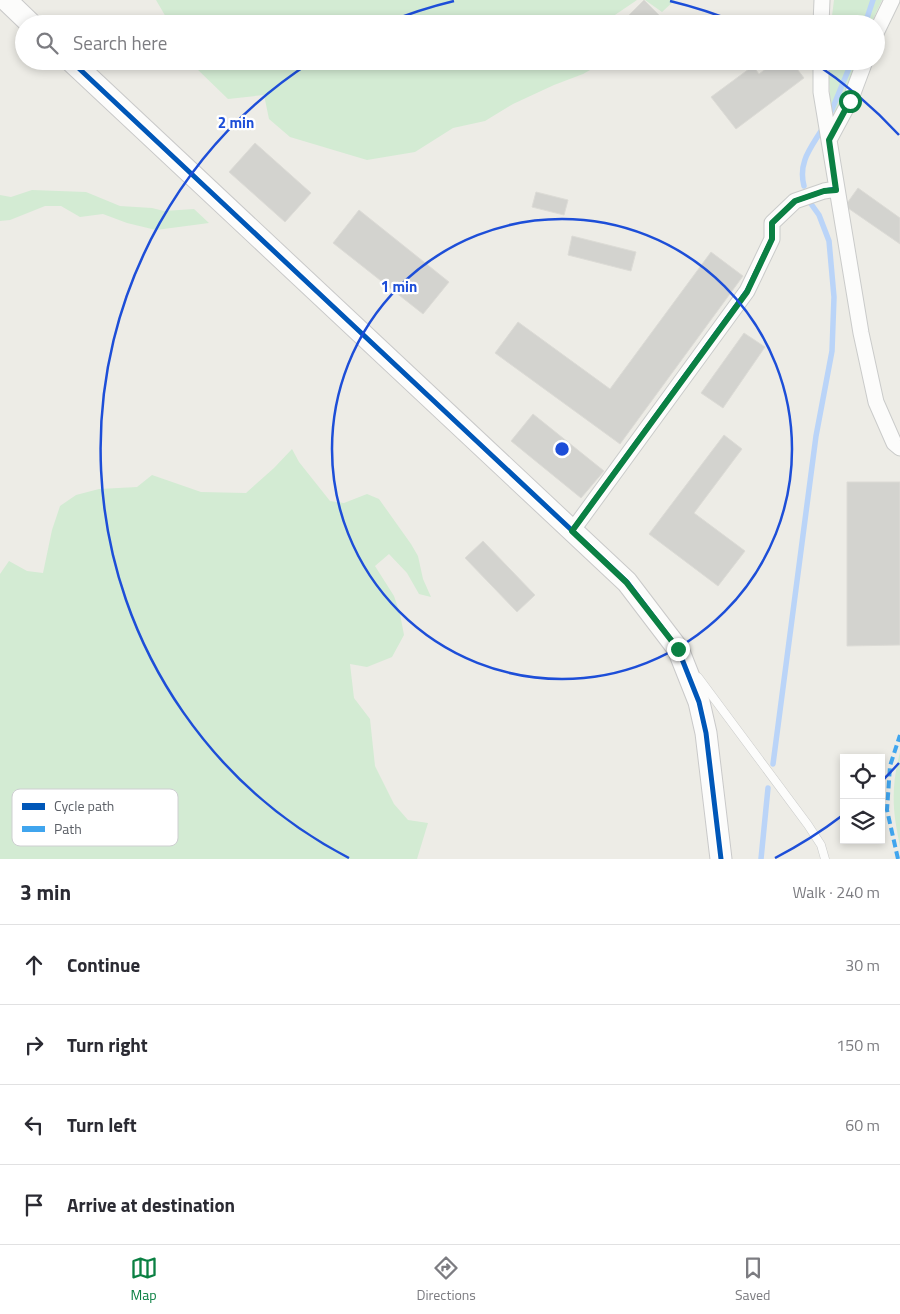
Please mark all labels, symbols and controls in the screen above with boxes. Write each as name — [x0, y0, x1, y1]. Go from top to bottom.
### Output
search box — [15, 15, 885, 70]
text: Search here — [73, 28, 167, 57]
icon: search — [33, 29, 61, 57]
route start — [839, 90, 862, 113]
text: 2 min — [218, 111, 254, 134]
text: 1 min — [381, 275, 417, 298]
centre of rings — [553, 440, 571, 458]
route end — [667, 638, 690, 661]
map controls — [840, 754, 885, 844]
button: locate — [840, 754, 885, 799]
legend — [12, 789, 178, 846]
text: Cycle path — [54, 795, 114, 816]
button: layers — [840, 799, 885, 844]
text: Path — [54, 818, 82, 839]
text: 3 min — [20, 876, 71, 908]
text: Walk · 240 m — [792, 880, 880, 904]
text: Continue — [67, 950, 140, 979]
icon: ahead — [20, 951, 48, 979]
text: 30 m — [845, 953, 880, 977]
text: Turn right — [67, 1030, 148, 1059]
icon: right — [20, 1031, 48, 1059]
text: 150 m — [836, 1033, 880, 1057]
text: Turn left — [67, 1110, 137, 1139]
icon: left — [20, 1111, 48, 1139]
text: 60 m — [845, 1113, 880, 1137]
text: Arrive at destination — [67, 1190, 235, 1219]
icon: arrive — [20, 1191, 48, 1219]
tab: Map — [130, 1254, 158, 1305]
tab: Directions — [417, 1254, 476, 1305]
tab: Saved — [735, 1254, 771, 1305]

